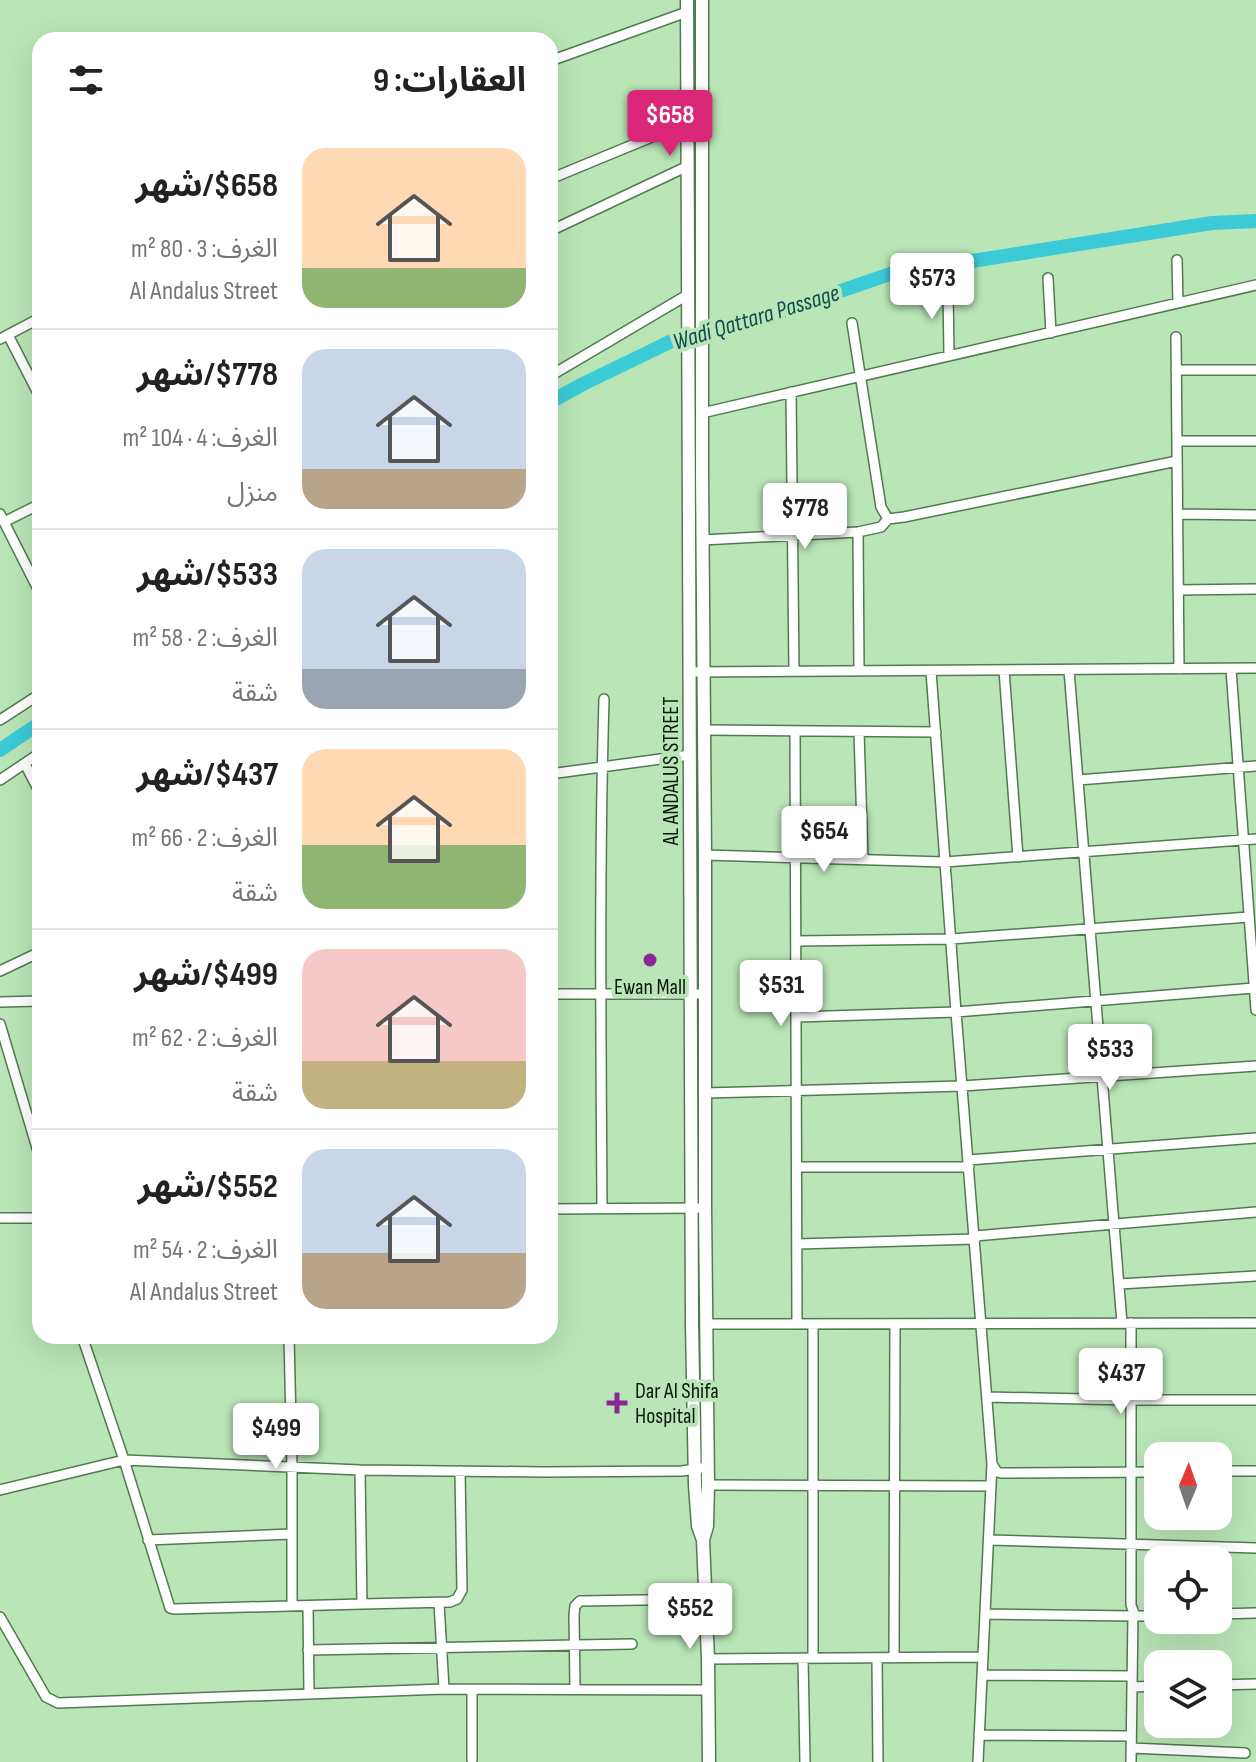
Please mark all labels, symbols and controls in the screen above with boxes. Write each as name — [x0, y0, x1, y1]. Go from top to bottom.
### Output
icon: filters — [64, 58, 108, 102]
text: العقارات: 9 — [373, 60, 526, 101]
pin: $658 — [623, 90, 717, 158]
text: $658 — [645, 100, 695, 131]
text: $658/شهر — [135, 165, 278, 206]
icon: home — [366, 180, 462, 276]
text: الغرف: 3 · 80 m² — [131, 234, 278, 265]
pin: $573 — [885, 253, 979, 321]
text: $573 — [908, 263, 956, 294]
text: Al Andalus Street — [130, 276, 278, 307]
water label: Wadi Qattara Passage — [669, 278, 843, 357]
text: $778/شهر — [137, 354, 278, 395]
icon: home — [366, 381, 462, 477]
text: الغرف: 4 · 104 m² — [123, 423, 278, 454]
text: منزل — [227, 478, 278, 509]
pin: $778 — [758, 483, 852, 551]
text: $778 — [781, 493, 829, 524]
text: $533/شهر — [137, 554, 278, 595]
icon: home — [366, 581, 462, 677]
text: الغرف: 2 · 58 m² — [132, 623, 278, 654]
text: شقة — [232, 678, 278, 709]
street label: AL ANDALUS STREET — [658, 697, 685, 846]
text: $437/شهر — [136, 754, 278, 795]
icon: home — [366, 781, 462, 877]
pin: $654 — [777, 806, 871, 874]
text: $654 — [799, 816, 849, 847]
text: الغرف: 2 · 66 m² — [132, 823, 278, 854]
text: شقة — [232, 878, 278, 909]
marker: Ewan Mall — [641, 951, 659, 969]
text: $499/شهر — [134, 954, 278, 995]
pin: $531 — [734, 960, 828, 1028]
text: $531 — [758, 970, 804, 1001]
place label: Ewan Mall — [614, 974, 686, 1001]
icon: home — [366, 981, 462, 1077]
text: الغرف: 2 · 62 m² — [132, 1023, 278, 1054]
pin: $533 — [1063, 1024, 1157, 1092]
text: $533 — [1086, 1034, 1134, 1065]
text: شقة — [232, 1078, 278, 1109]
text: $552/شهر — [138, 1166, 278, 1207]
icon: home — [366, 1181, 462, 1277]
text: الغرف: 2 · 54 m² — [133, 1235, 278, 1266]
text: Al Andalus Street — [130, 1277, 278, 1308]
pin: $437 — [1074, 1348, 1168, 1416]
text: $437 — [1097, 1358, 1145, 1389]
place label: Dar Al Shifa Hospital — [635, 1378, 719, 1430]
marker: Dar Al Shifa Hospital — [606, 1392, 628, 1414]
pin: $499 — [229, 1403, 323, 1471]
text: $499 — [251, 1413, 301, 1444]
north arrow — [1144, 1442, 1232, 1530]
map controls — [1144, 1442, 1232, 1738]
button: locate — [1144, 1546, 1232, 1634]
pin: $552 — [643, 1583, 737, 1651]
text: $552 — [666, 1593, 714, 1624]
button: layers — [1144, 1650, 1232, 1738]

